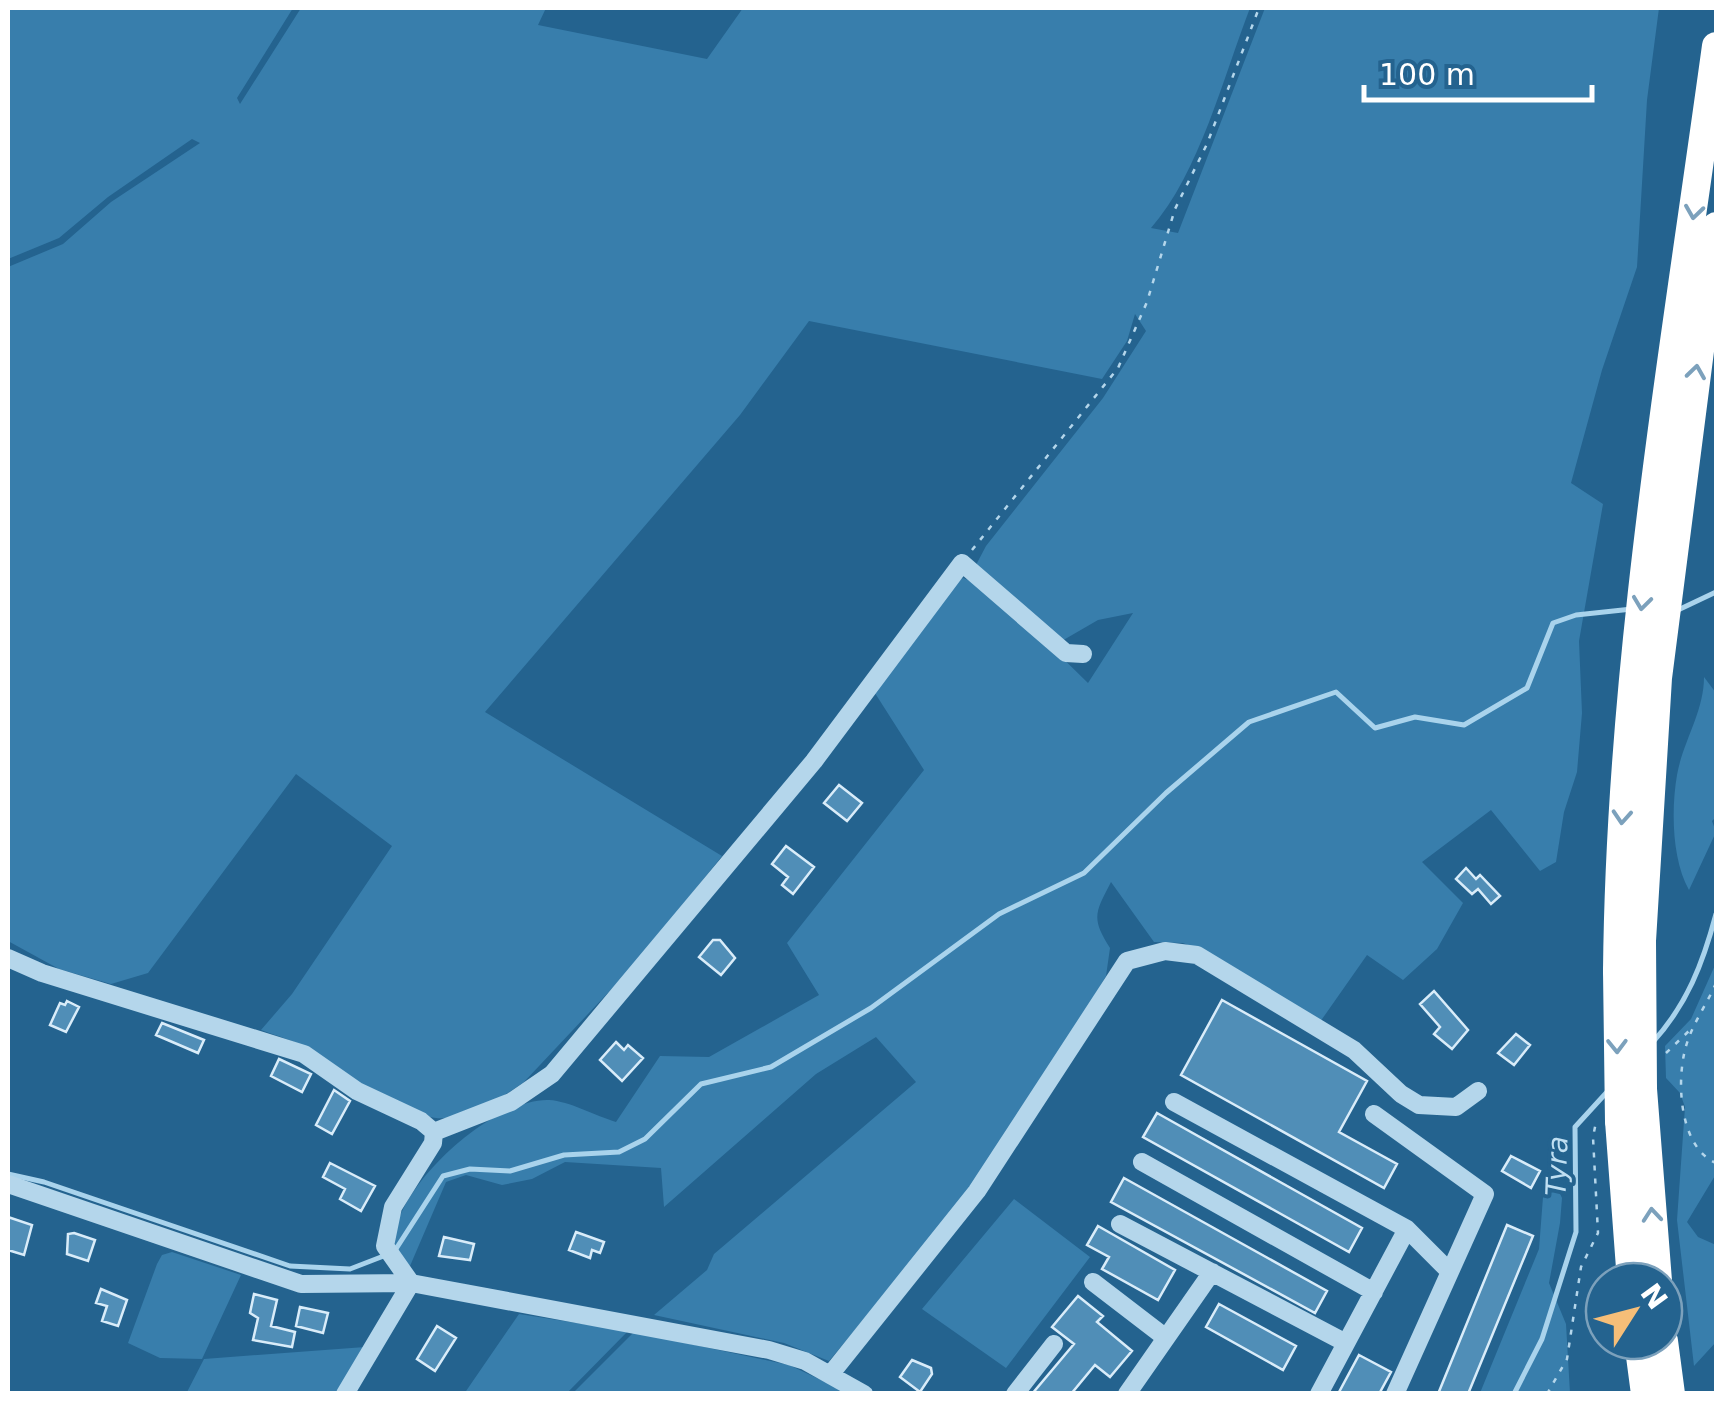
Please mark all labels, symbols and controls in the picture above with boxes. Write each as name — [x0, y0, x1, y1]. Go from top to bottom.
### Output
scale bar — [1364, 40, 1592, 102]
text: 100 m — [1379, 57, 1475, 92]
one-way arrow — [1684, 204, 1705, 220]
one-way arrow — [1685, 363, 1706, 380]
one-way arrow — [1632, 596, 1653, 612]
one-way arrow — [1612, 810, 1633, 826]
one-way arrow — [1607, 1039, 1628, 1055]
water label: Tyra — [1539, 1135, 1575, 1197]
one-way arrow — [1641, 1207, 1663, 1223]
north arrow — [1584, 1261, 1684, 1361]
text: N — [1634, 1277, 1674, 1316]

